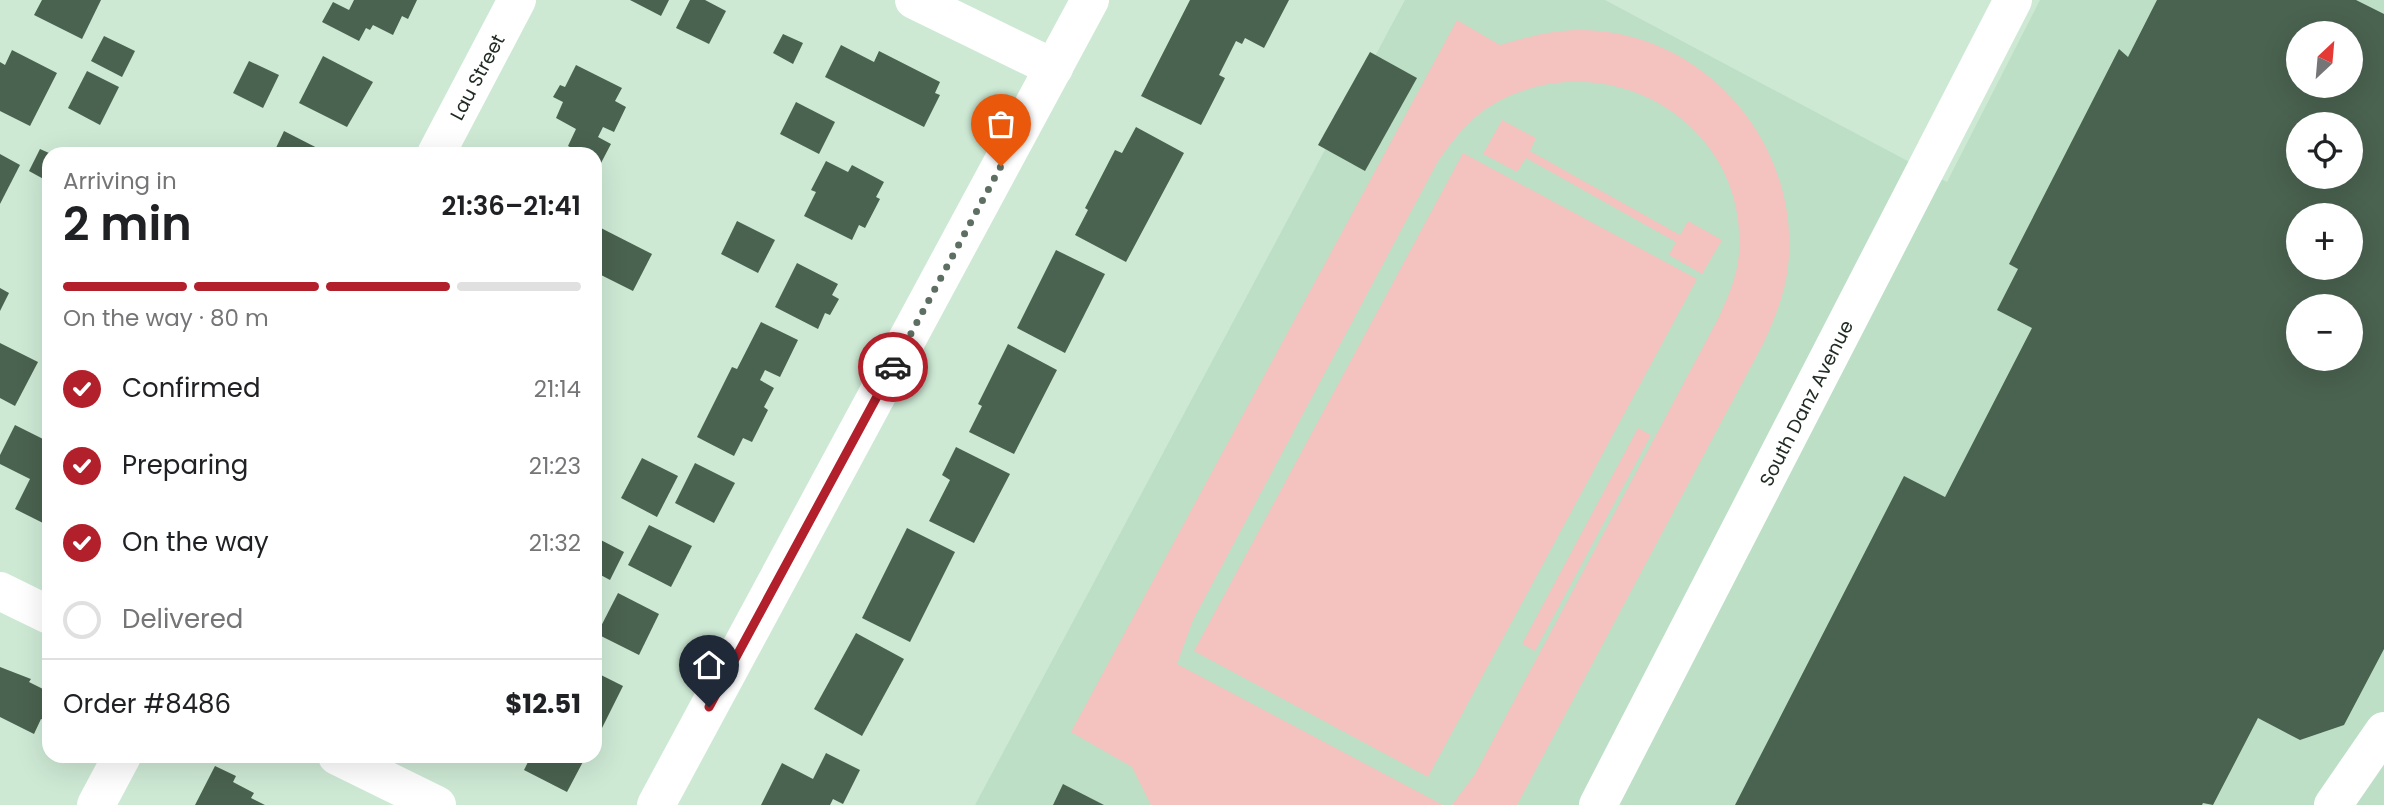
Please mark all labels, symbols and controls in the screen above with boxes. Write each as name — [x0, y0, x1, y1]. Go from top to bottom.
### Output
north arrow — [2286, 21, 2362, 98]
map controls — [2286, 21, 2363, 371]
street label: Lau Street — [443, 29, 511, 125]
pin — [971, 94, 1031, 166]
icon: bag — [982, 105, 1020, 143]
button: locate — [2286, 112, 2363, 189]
text: Arriving in — [63, 165, 177, 197]
text: 21:36–21:41 — [442, 188, 581, 224]
text: 2 min — [63, 192, 192, 256]
button: + — [2286, 203, 2363, 280]
button: − — [2286, 294, 2363, 371]
text: On the way · 80 m — [63, 302, 269, 334]
street label: South Danz Avenue — [1753, 316, 1860, 491]
courier — [858, 332, 928, 402]
icon: car — [874, 348, 912, 386]
icon: check — [63, 370, 101, 408]
text: Confirmed — [122, 370, 260, 406]
text: 21:14 — [534, 373, 581, 405]
icon: check — [63, 447, 101, 485]
text: Preparing — [122, 447, 248, 483]
text: 21:23 — [529, 450, 581, 482]
icon: check — [63, 524, 101, 562]
text: On the way — [122, 524, 269, 560]
text: 21:32 — [529, 527, 581, 559]
text: Delivered — [122, 601, 243, 637]
pin — [679, 635, 739, 707]
icon: home — [690, 646, 728, 684]
text: Order #8486 — [63, 686, 231, 722]
text: $12.51 — [505, 686, 581, 722]

